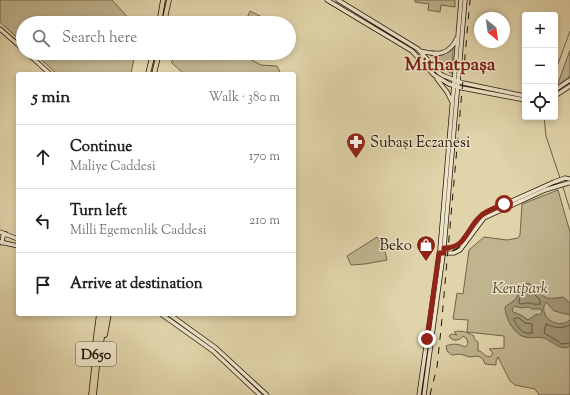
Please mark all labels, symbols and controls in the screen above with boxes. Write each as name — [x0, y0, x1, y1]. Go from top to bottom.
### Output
north arrow — [474, 12, 510, 48]
map controls — [522, 12, 558, 120]
button: + — [522, 12, 558, 48]
search box — [16, 16, 296, 60]
icon: search — [30, 27, 52, 49]
text: Search here — [62, 28, 137, 49]
button: − — [522, 48, 558, 84]
district label: Mithatpaşa — [404, 52, 496, 79]
button: locate — [522, 84, 558, 120]
text: 5 min — [32, 86, 70, 110]
text: Walk · 380 m — [209, 89, 280, 107]
pharmacy icon: Subaşı Eczanesi — [345, 131, 367, 159]
place label: Subaşı Eczanesi — [370, 133, 470, 154]
text: Continue — [70, 137, 132, 158]
icon: ahead — [32, 146, 54, 168]
text: 170 m — [249, 148, 280, 166]
text: Maliye Caddesi — [70, 158, 156, 176]
route start — [495, 195, 513, 213]
text: Turn left — [70, 201, 127, 222]
icon: left — [32, 210, 54, 232]
text: 210 m — [249, 212, 280, 230]
text: Milli Egemenlik Caddesi — [70, 222, 206, 240]
shop icon: Beko — [415, 234, 437, 262]
place label: Beko — [380, 236, 412, 257]
icon: arrive — [32, 274, 54, 296]
text: Arrive at destination — [70, 274, 203, 295]
park label: Kentpark — [492, 279, 548, 300]
route end — [418, 330, 436, 348]
road number: D650 — [76, 342, 116, 366]

